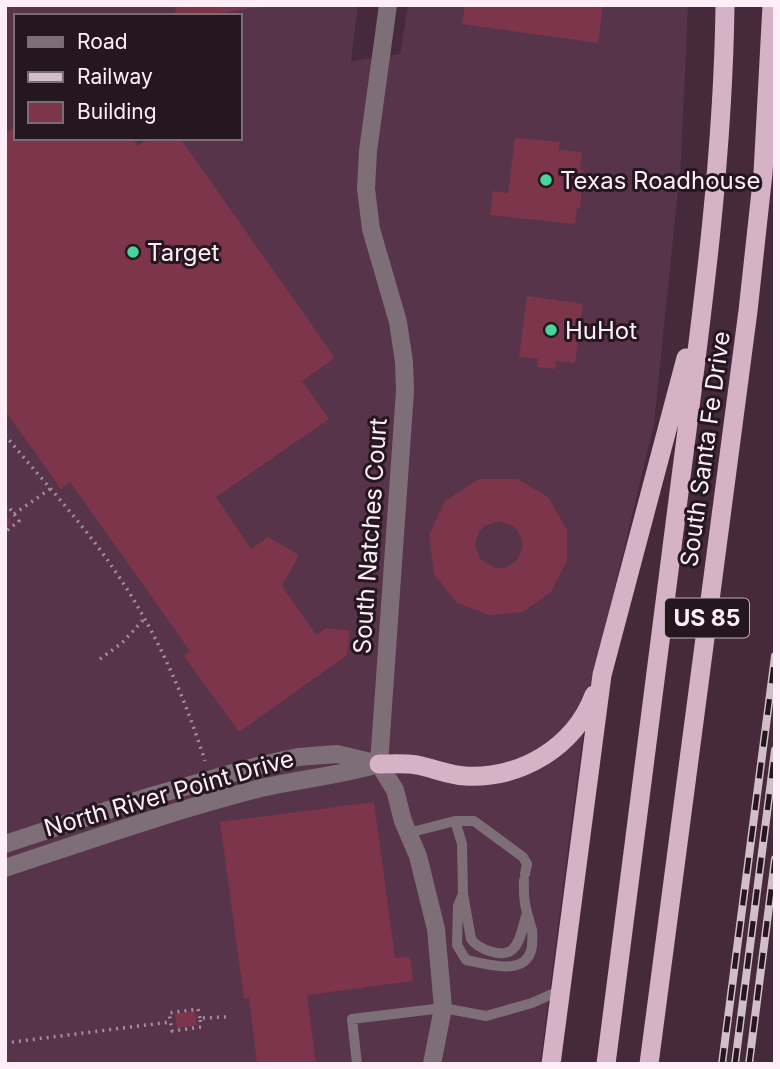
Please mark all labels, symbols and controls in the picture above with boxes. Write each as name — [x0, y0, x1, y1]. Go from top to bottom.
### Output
legend — [14, 14, 242, 140]
text: Road — [77, 29, 128, 54]
text: Railway — [77, 64, 153, 89]
text: Building — [77, 99, 157, 124]
place label: Texas Roadhouse — [560, 166, 760, 195]
marker: Texas Roadhouse — [538, 172, 554, 188]
place label: Target — [147, 238, 220, 267]
marker: Target — [125, 244, 141, 260]
place label: HuHot — [565, 316, 637, 345]
marker: HuHot — [543, 322, 559, 338]
street label: South Santa Fe Drive — [674, 329, 736, 569]
street label: South Natches Court — [347, 417, 393, 655]
road number: US 85 — [665, 598, 749, 638]
street label: North River Point Drive — [41, 743, 297, 843]

